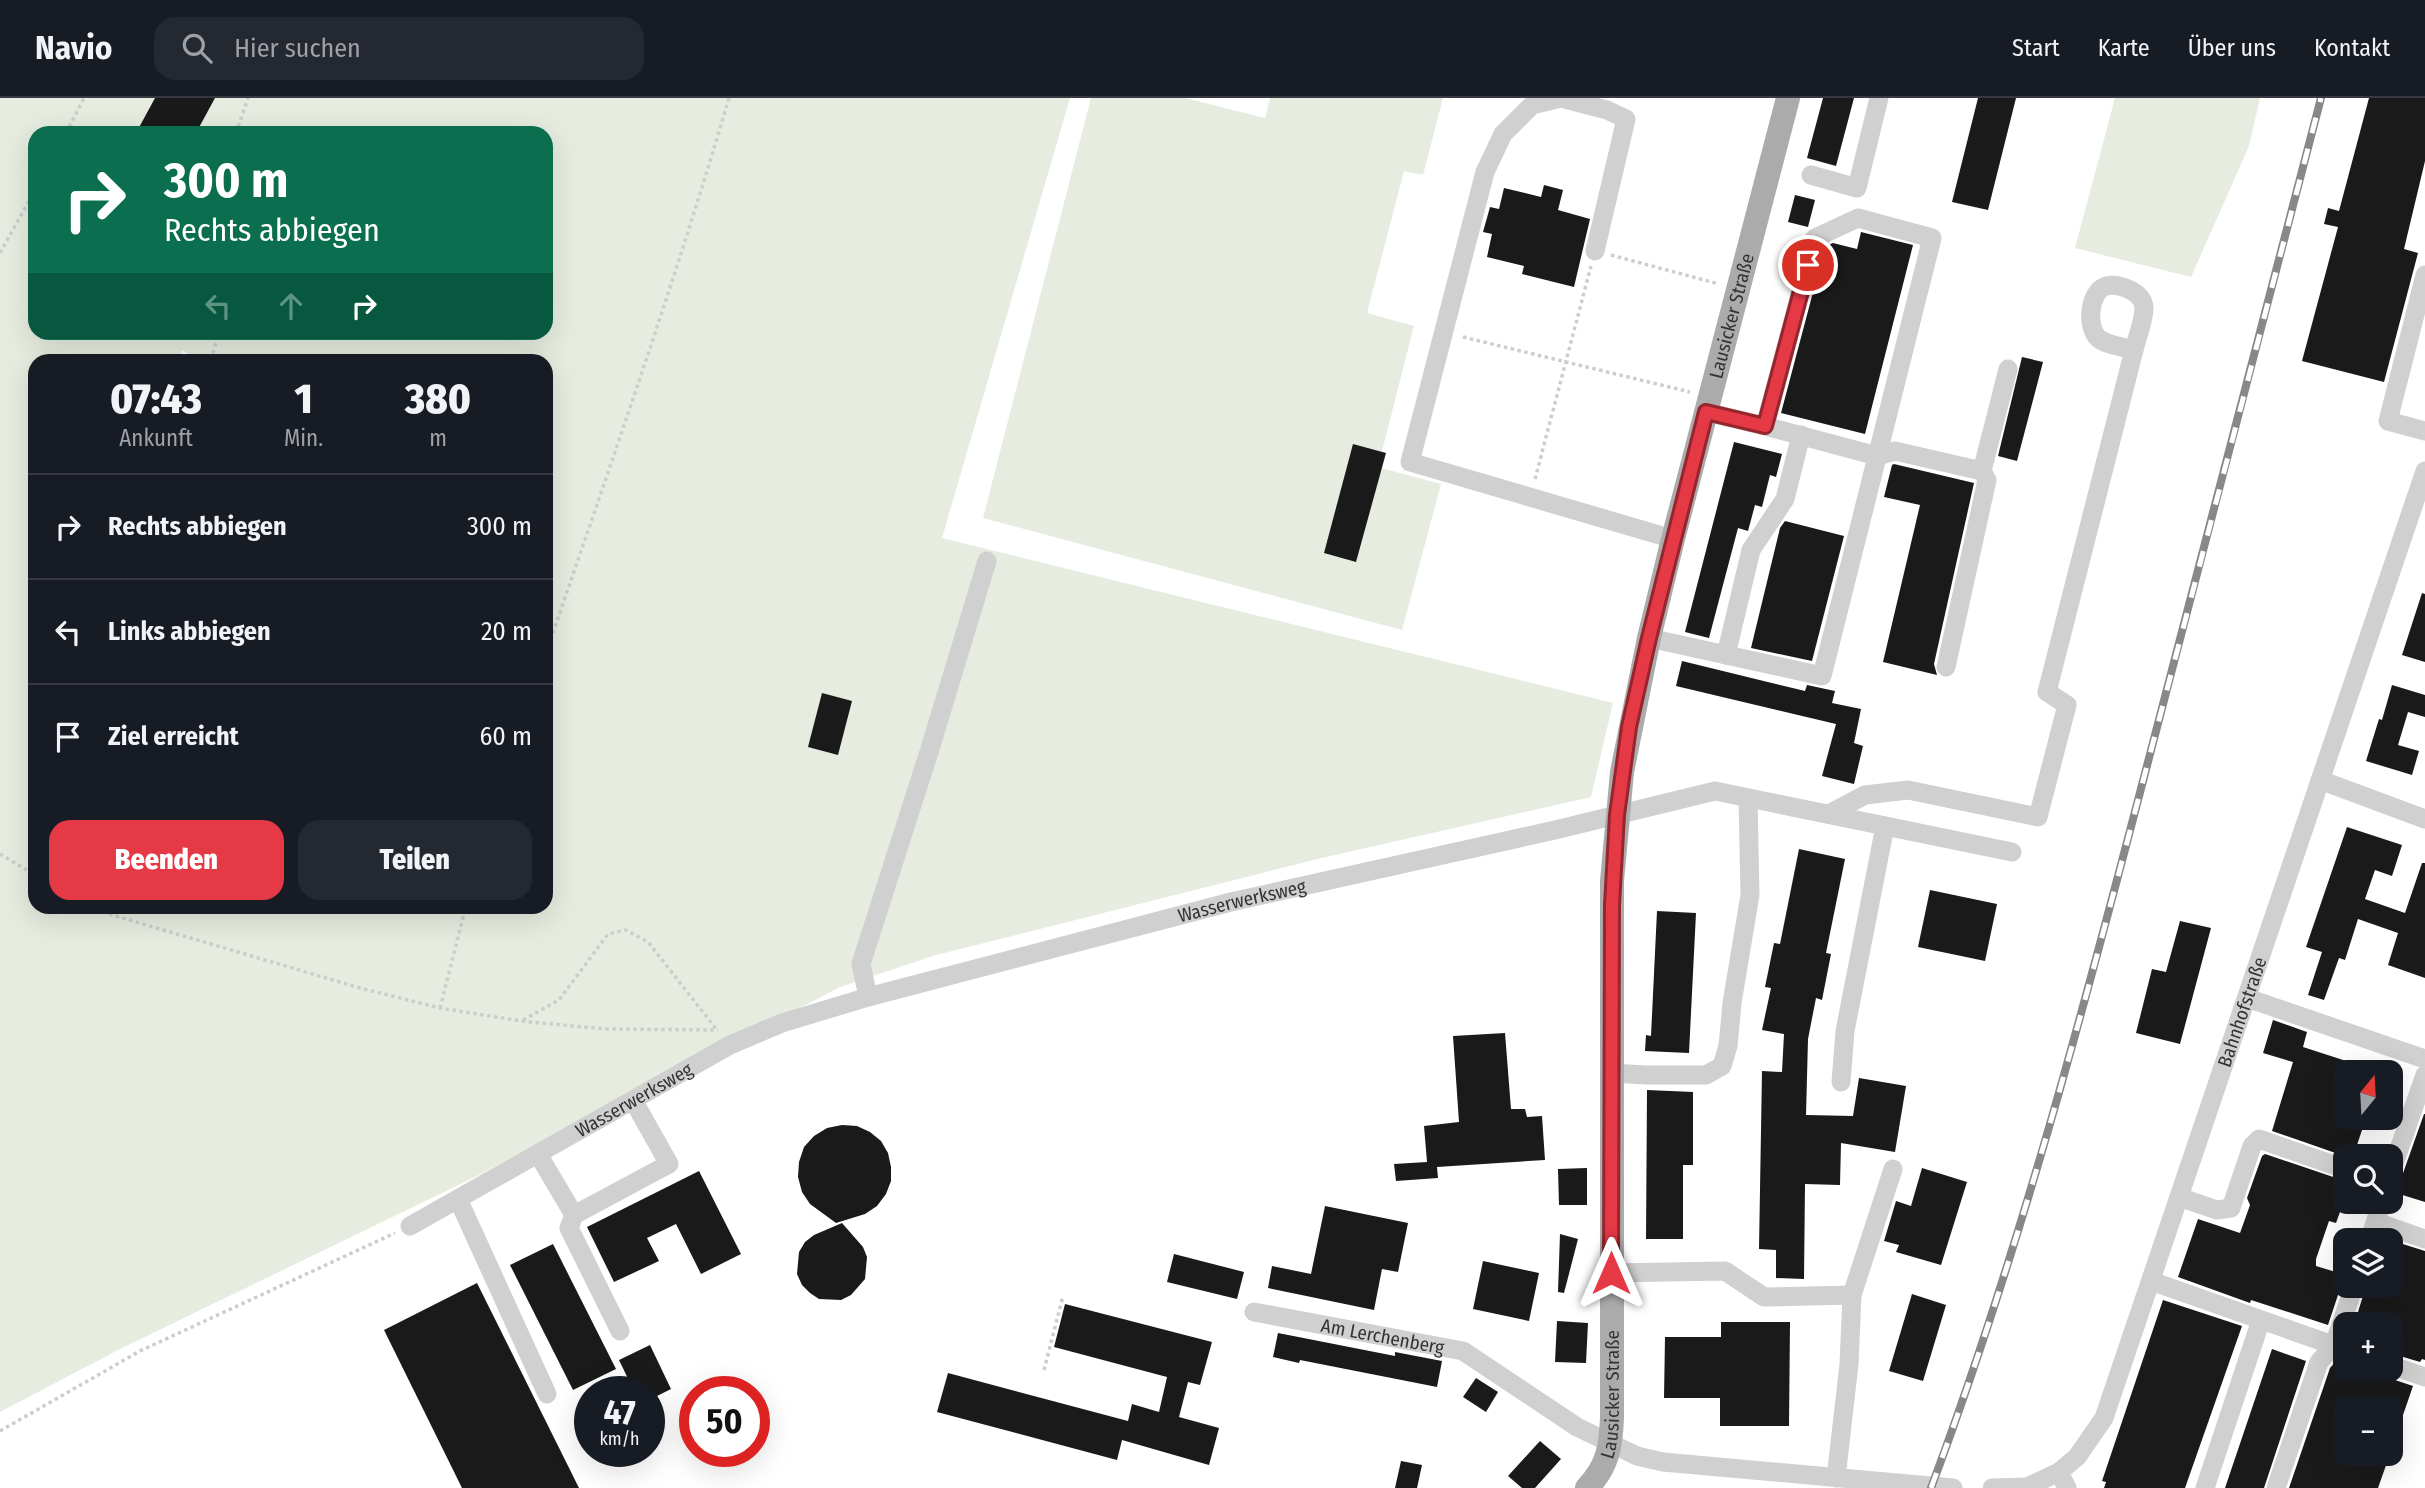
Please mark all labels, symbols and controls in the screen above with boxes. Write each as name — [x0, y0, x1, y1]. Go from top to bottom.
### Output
search box — [154, 17, 644, 80]
text: Navio — [35, 28, 112, 68]
icon: search — [178, 29, 216, 67]
text: Hier suchen — [234, 33, 361, 64]
text: Start — [2012, 34, 2060, 62]
text: Karte — [2098, 34, 2150, 62]
text: Über uns — [2188, 34, 2276, 62]
text: Kontakt — [2314, 34, 2390, 62]
text: 300 m — [164, 151, 288, 210]
icon: right — [49, 154, 140, 245]
text: Rechts abbiegen — [164, 211, 380, 249]
pin — [1778, 235, 1838, 295]
icon: arrive — [1789, 246, 1827, 284]
street label: Lausicker Straße — [1704, 251, 1759, 381]
icon: left — [199, 287, 237, 325]
icon: ahead — [272, 287, 310, 325]
icon: right — [345, 287, 383, 325]
text: 07:43 — [110, 374, 202, 424]
text: 1 — [294, 374, 313, 424]
text: 380 — [405, 374, 471, 424]
text: Ankunft — [119, 424, 193, 452]
text: Min. — [284, 424, 323, 452]
text: m — [429, 424, 447, 452]
icon: right — [49, 508, 87, 546]
text: Rechts abbiegen — [108, 511, 287, 542]
text: 300 m — [467, 511, 532, 542]
icon: left — [49, 613, 87, 651]
text: Links abbiegen — [108, 616, 271, 647]
text: 20 m — [481, 616, 532, 647]
icon: arrive — [49, 718, 87, 756]
text: Ziel erreicht — [108, 721, 239, 752]
text: 60 m — [479, 721, 532, 752]
button: Beenden — [49, 820, 284, 900]
button: Teilen — [298, 820, 532, 900]
street label: Wasserwerksweg — [1175, 875, 1308, 927]
street label: Bahnhofstraße — [2213, 954, 2271, 1070]
street label: Wasserwerksweg — [571, 1058, 697, 1142]
north arrow — [2333, 1060, 2403, 1130]
map controls — [2333, 1060, 2403, 1466]
button: search — [2333, 1144, 2403, 1214]
button: layers — [2333, 1228, 2403, 1298]
position arrow — [1574, 1236, 1648, 1310]
button: + — [2333, 1312, 2403, 1382]
street label: Am Lerchenberg — [1319, 1314, 1446, 1359]
street label: Lausicker Straße — [1596, 1330, 1624, 1461]
speed limit sign: 50 — [679, 1376, 770, 1467]
text: 47 — [603, 1391, 636, 1433]
button: − — [2333, 1396, 2403, 1466]
text: km/h — [599, 1428, 640, 1450]

